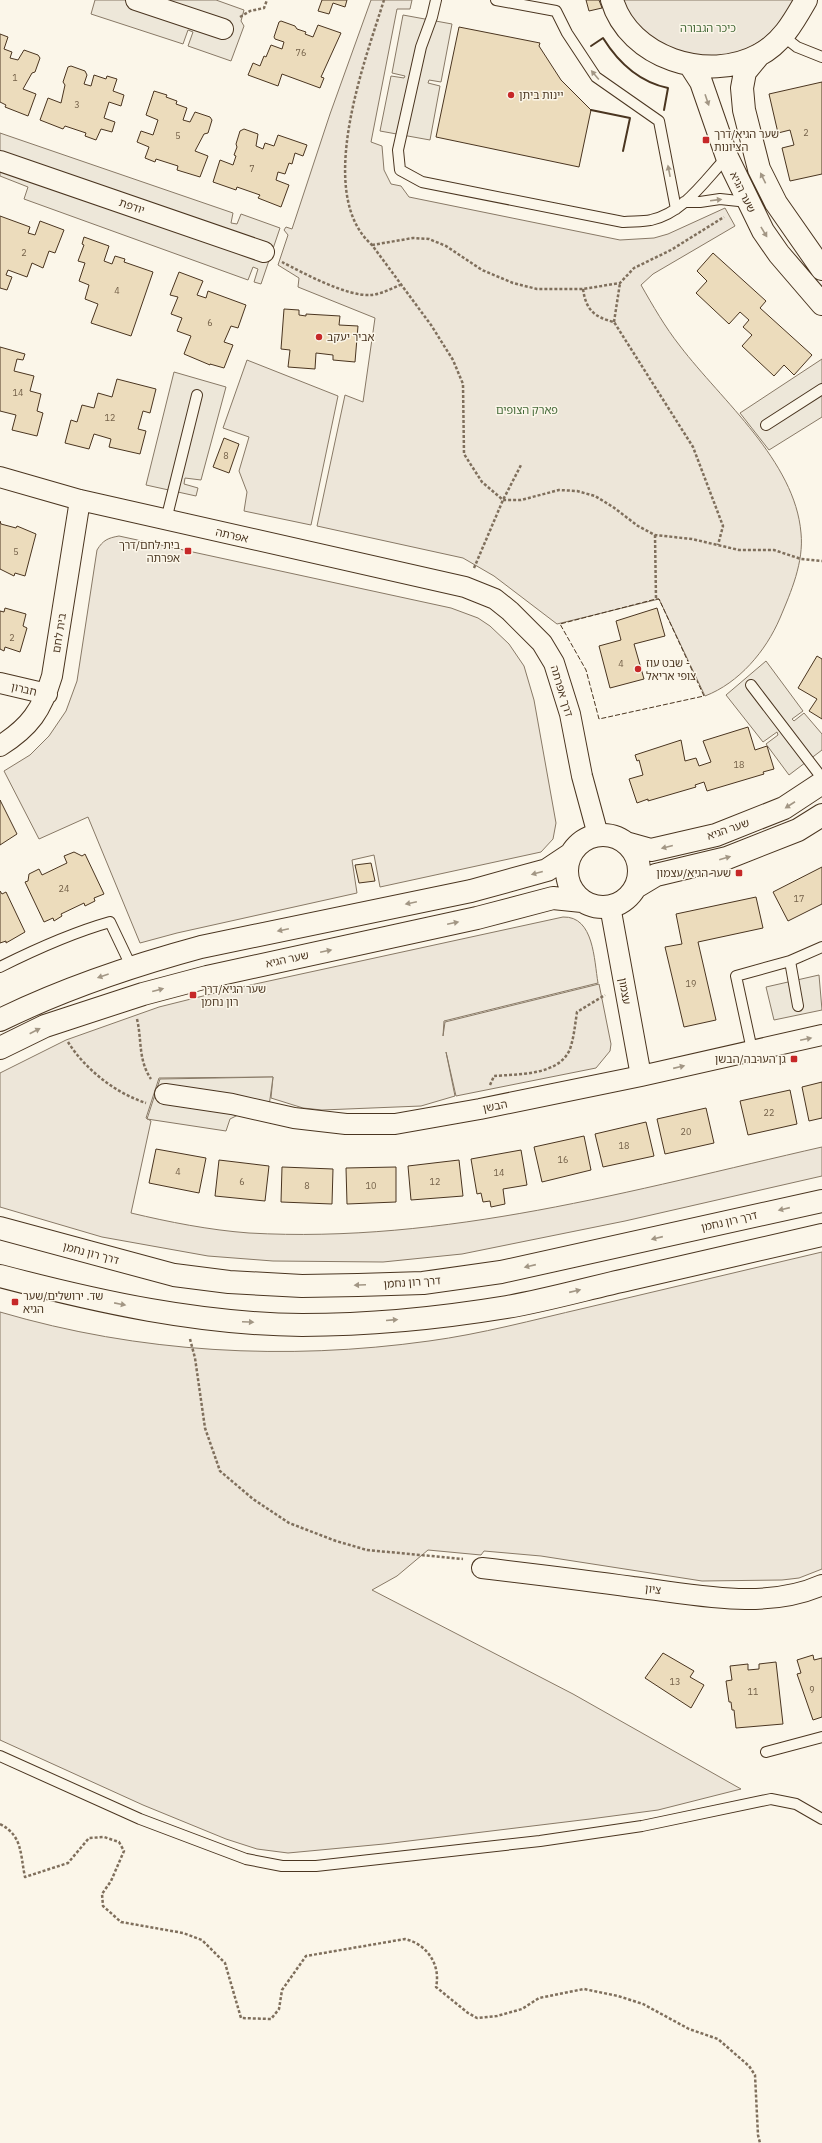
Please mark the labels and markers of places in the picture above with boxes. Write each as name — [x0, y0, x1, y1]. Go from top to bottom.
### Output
place label: יינות ביתן — [519, 88, 564, 102]
marker: יינות ביתן — [506, 90, 516, 100]
place label: שער הגיא/דרך הציונות — [714, 127, 779, 154]
marker: שער הגיא/דרך הציונות — [701, 135, 711, 145]
place label: אביר יעקב — [327, 330, 375, 344]
marker: אביר יעקב — [314, 332, 324, 342]
place label: בית לחם/דרך אפרתה — [119, 538, 180, 565]
marker: בית לחם/דרך אפרתה — [183, 546, 193, 556]
place label: שבט עוז - צופי אריאל — [646, 656, 696, 683]
marker: שבט עוז - צופי אריאל — [633, 664, 643, 674]
place label: שער הגיא/עצמון — [656, 866, 731, 880]
marker: שער הגיא/עצמון — [734, 868, 744, 878]
place label: שער הגיא/דרך רון נחמן — [201, 982, 266, 1009]
marker: שער הגיא/דרך רון נחמן — [188, 990, 198, 1000]
place label: גן הערבה/הבשן — [715, 1052, 786, 1066]
marker: גן הערבה/הבשן — [789, 1054, 799, 1064]
place label: שד. ירושלים/שער הגיא — [23, 1289, 103, 1316]
marker: שד. ירושלים/שער הגיא — [10, 1297, 20, 1307]

